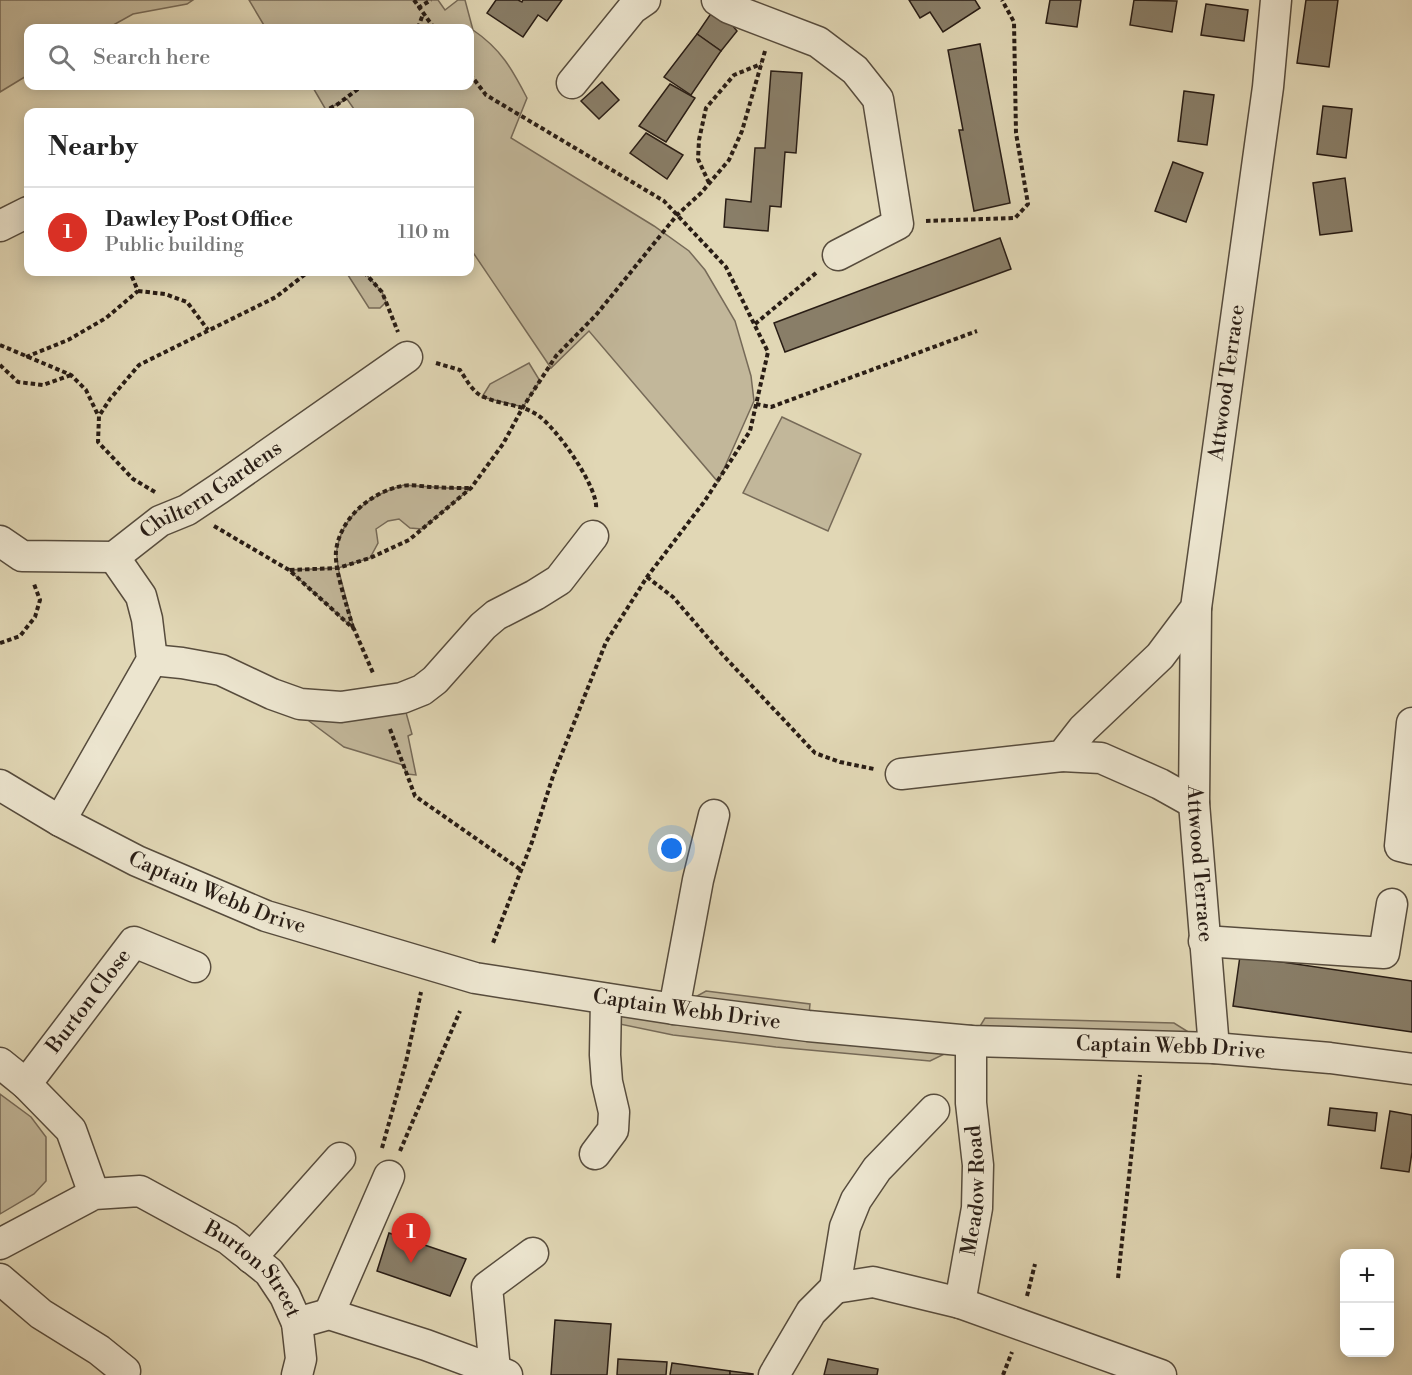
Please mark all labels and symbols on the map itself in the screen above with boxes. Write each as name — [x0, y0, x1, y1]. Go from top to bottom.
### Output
street label: Attwood Terrace — [1203, 303, 1251, 463]
street label: Chiltern Gardens — [135, 436, 287, 545]
street label: Attwood Terrace — [1181, 784, 1218, 943]
your location — [657, 834, 686, 863]
street label: Captain Webb Drive — [123, 846, 309, 940]
street label: Burton Close — [40, 944, 137, 1059]
street label: Captain Webb Drive — [591, 984, 782, 1035]
street label: Captain Webb Drive — [1076, 1031, 1266, 1065]
street label: Meadow Road — [956, 1124, 991, 1257]
pin: 1 — [392, 1214, 430, 1263]
street label: Burton Street — [199, 1215, 306, 1322]

